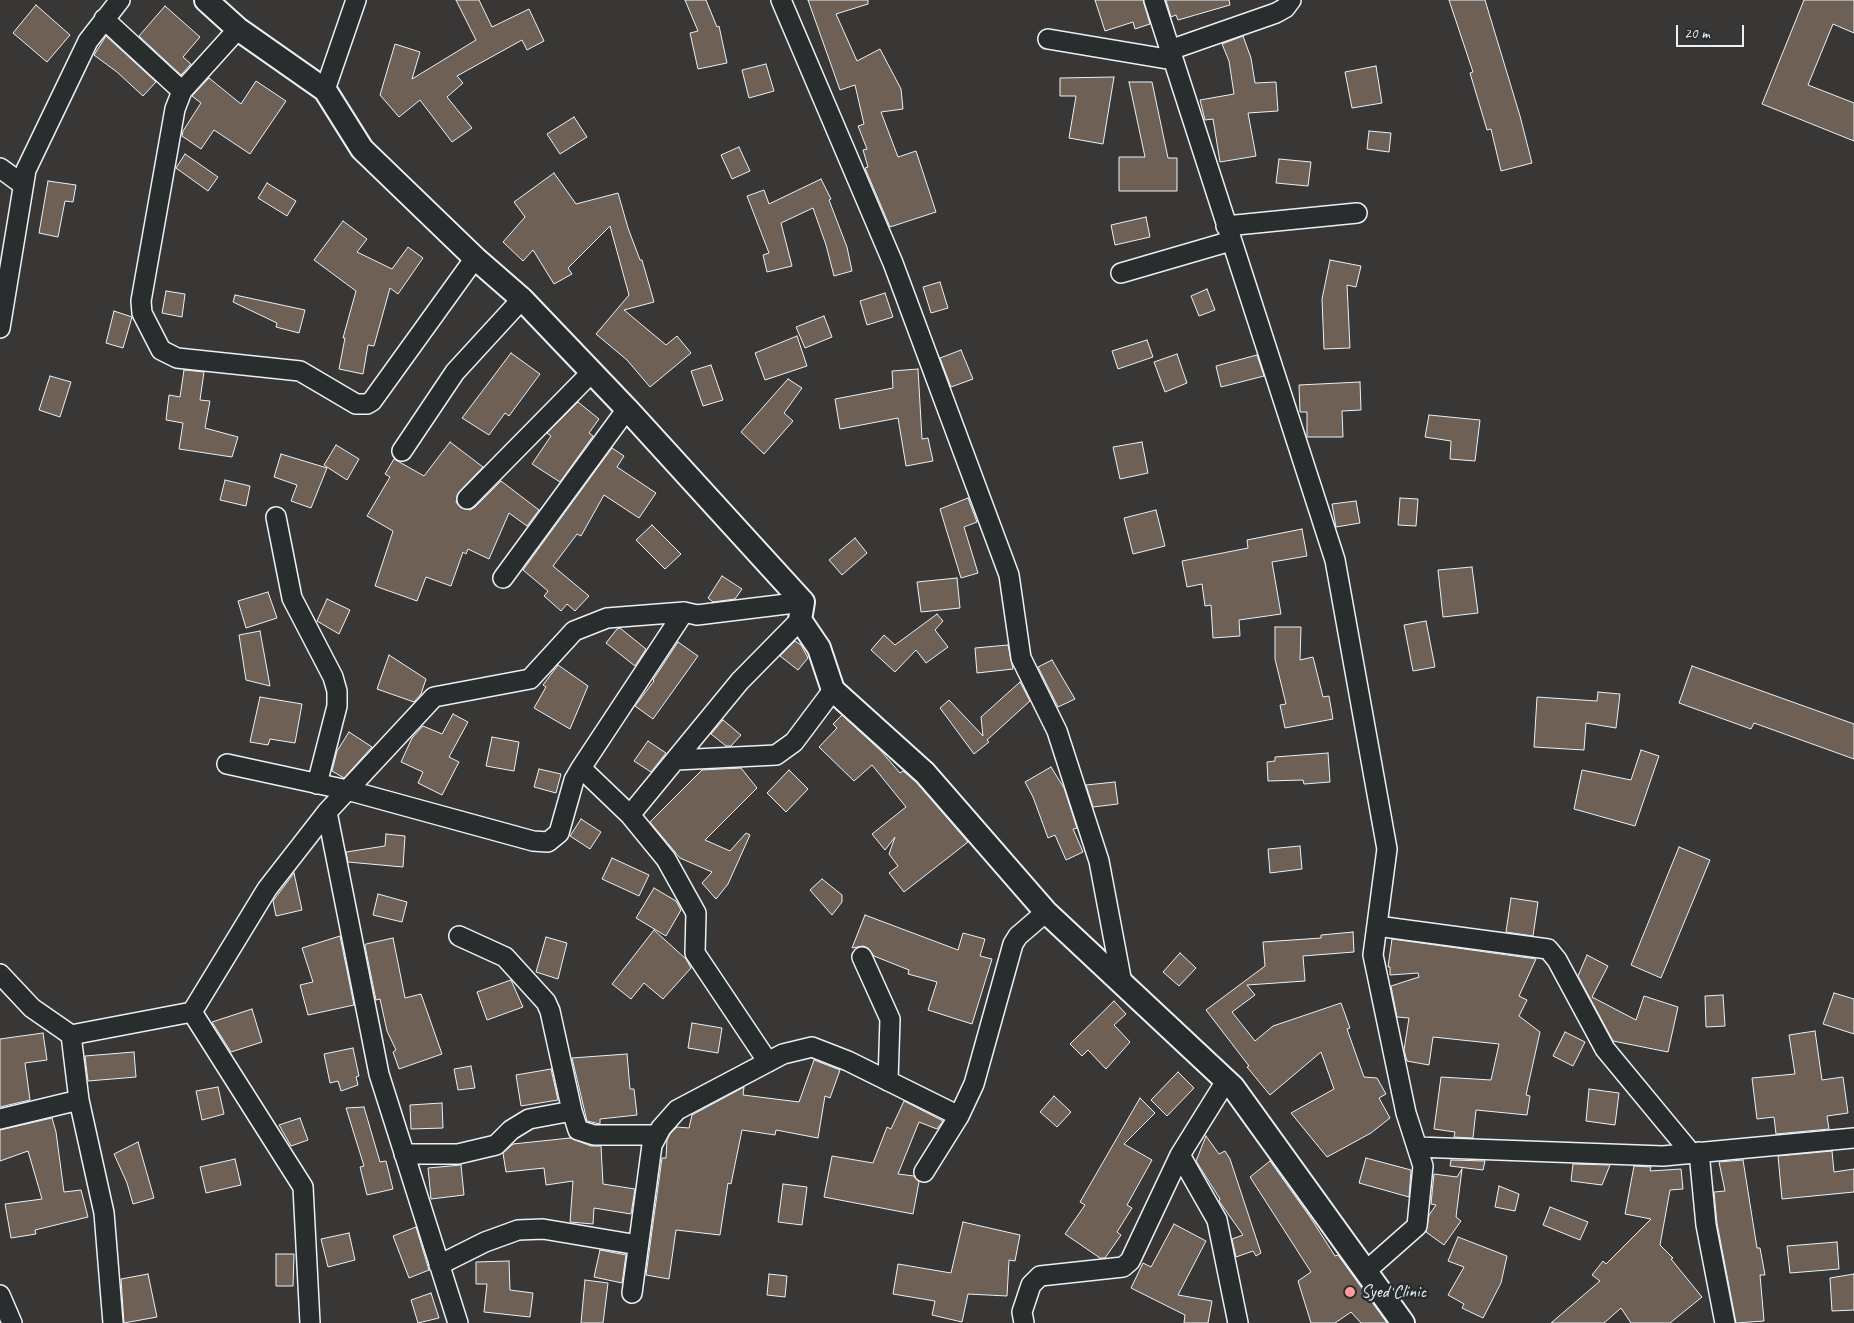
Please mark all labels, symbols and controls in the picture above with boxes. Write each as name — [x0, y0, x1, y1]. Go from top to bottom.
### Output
scale bar — [1679, 15, 1746, 47]
text: 20 m — [1684, 24, 1710, 43]
place label: Syed Clinic — [1361, 1281, 1426, 1303]
marker: Syed Clinic — [1343, 1285, 1357, 1299]

